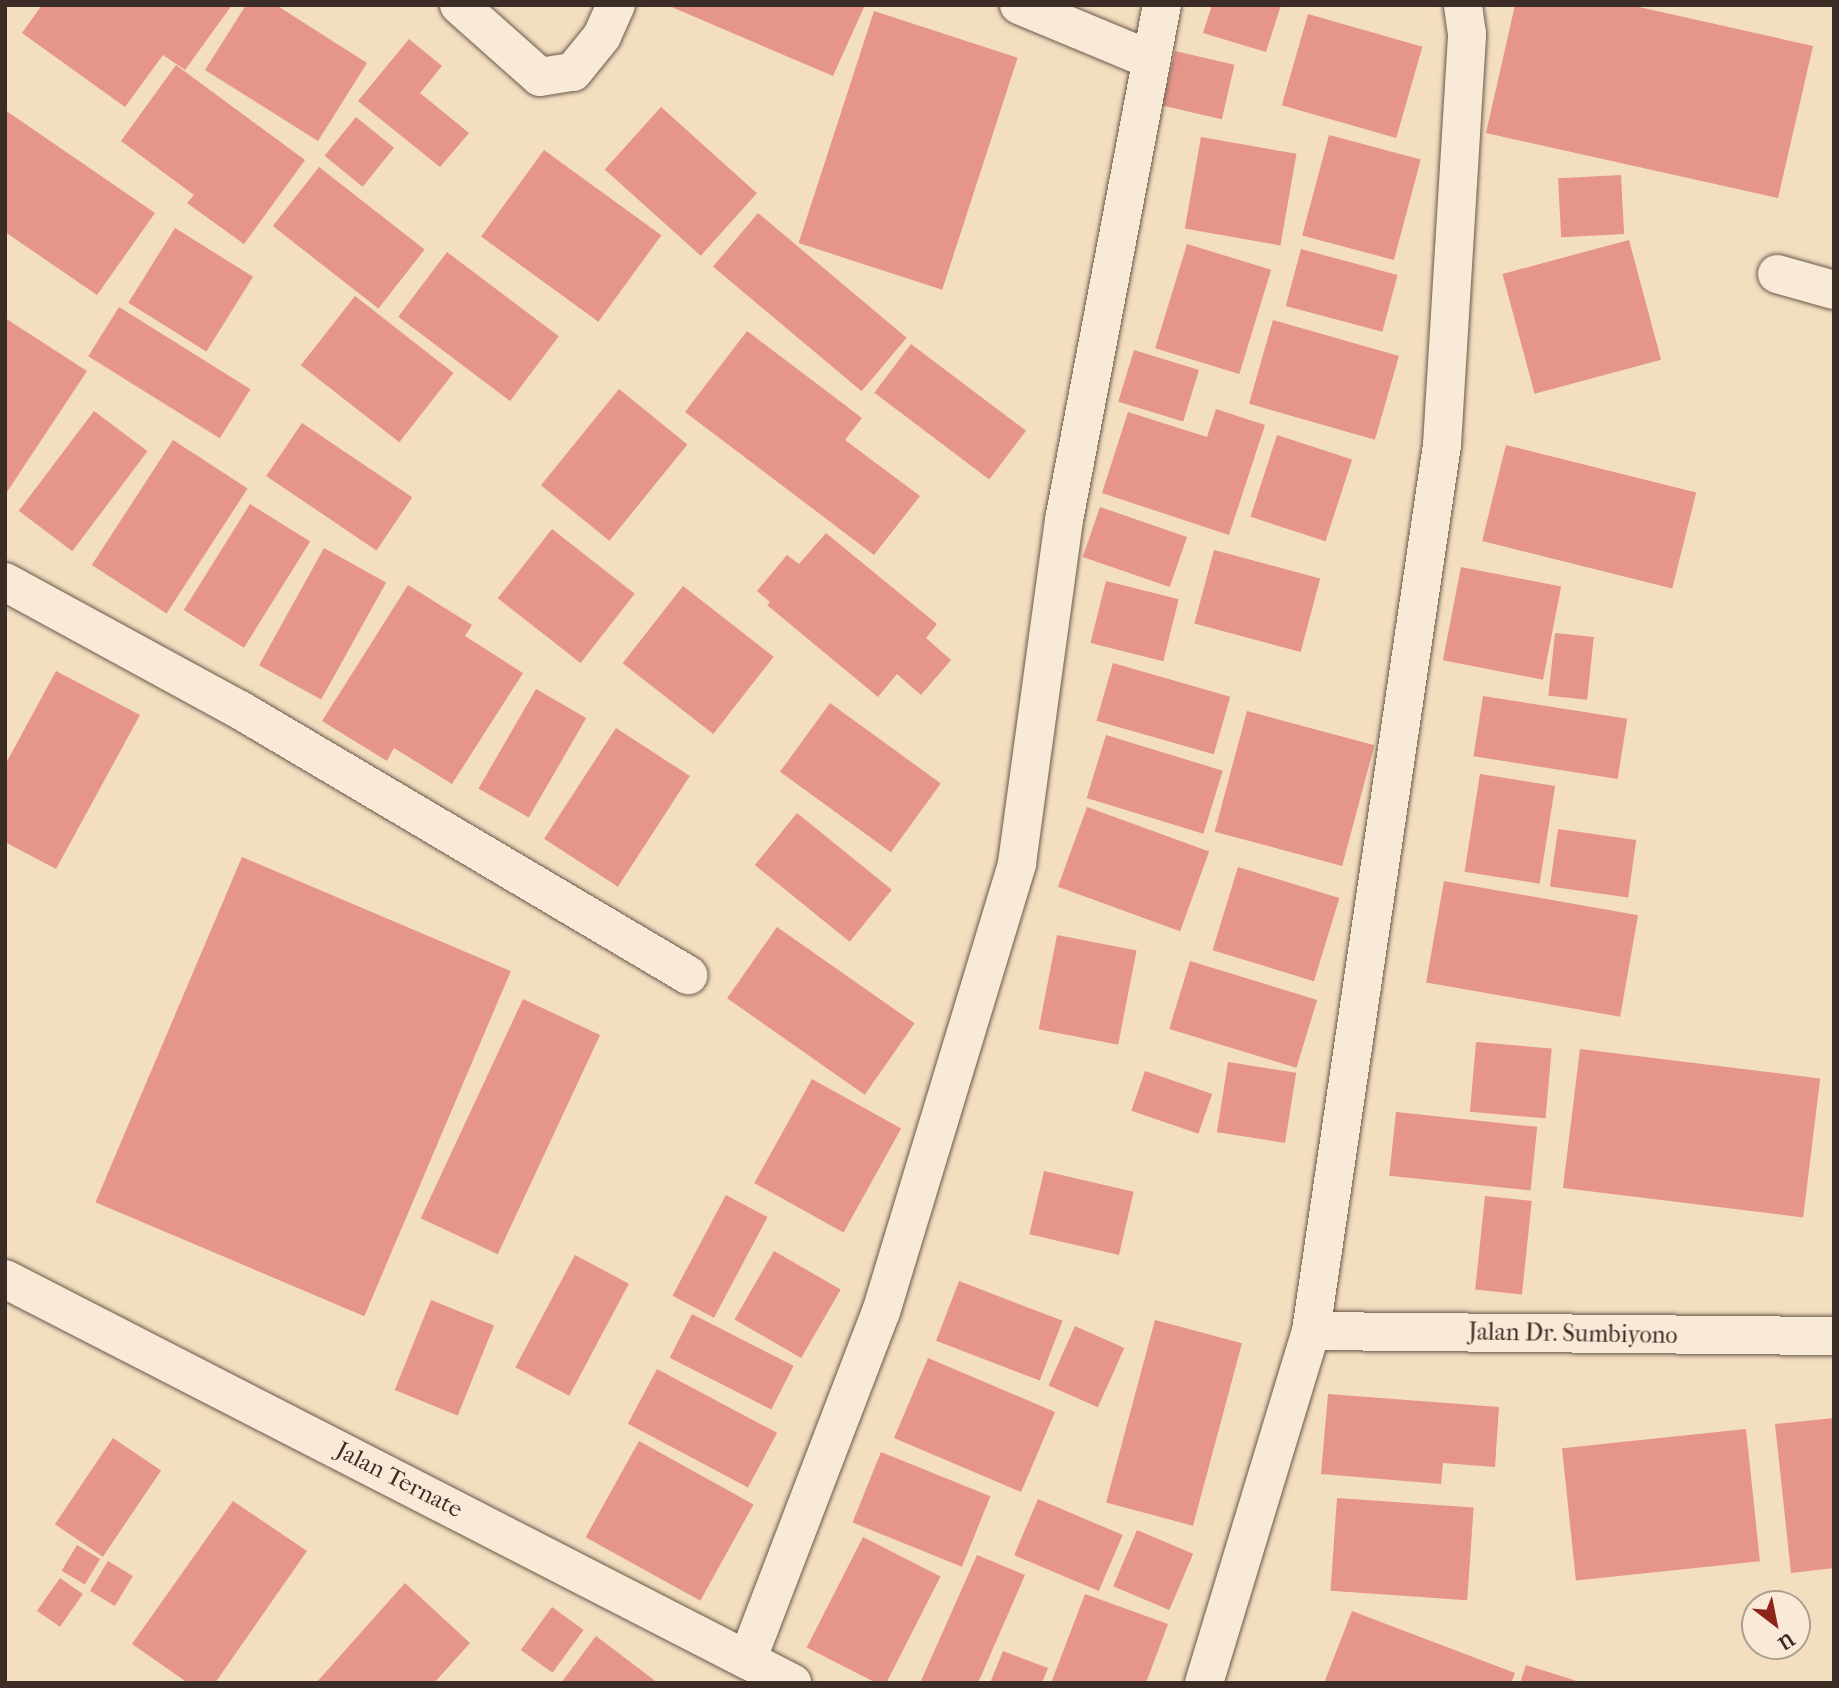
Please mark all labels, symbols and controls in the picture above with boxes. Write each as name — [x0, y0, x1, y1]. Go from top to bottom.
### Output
street label: Jalan Dr. Sumbiyono — [1468, 1318, 1678, 1350]
street label: Jalan Ternate — [331, 1436, 467, 1524]
north arrow — [1741, 1590, 1811, 1660]
text: U — [1774, 1628, 1798, 1654]

